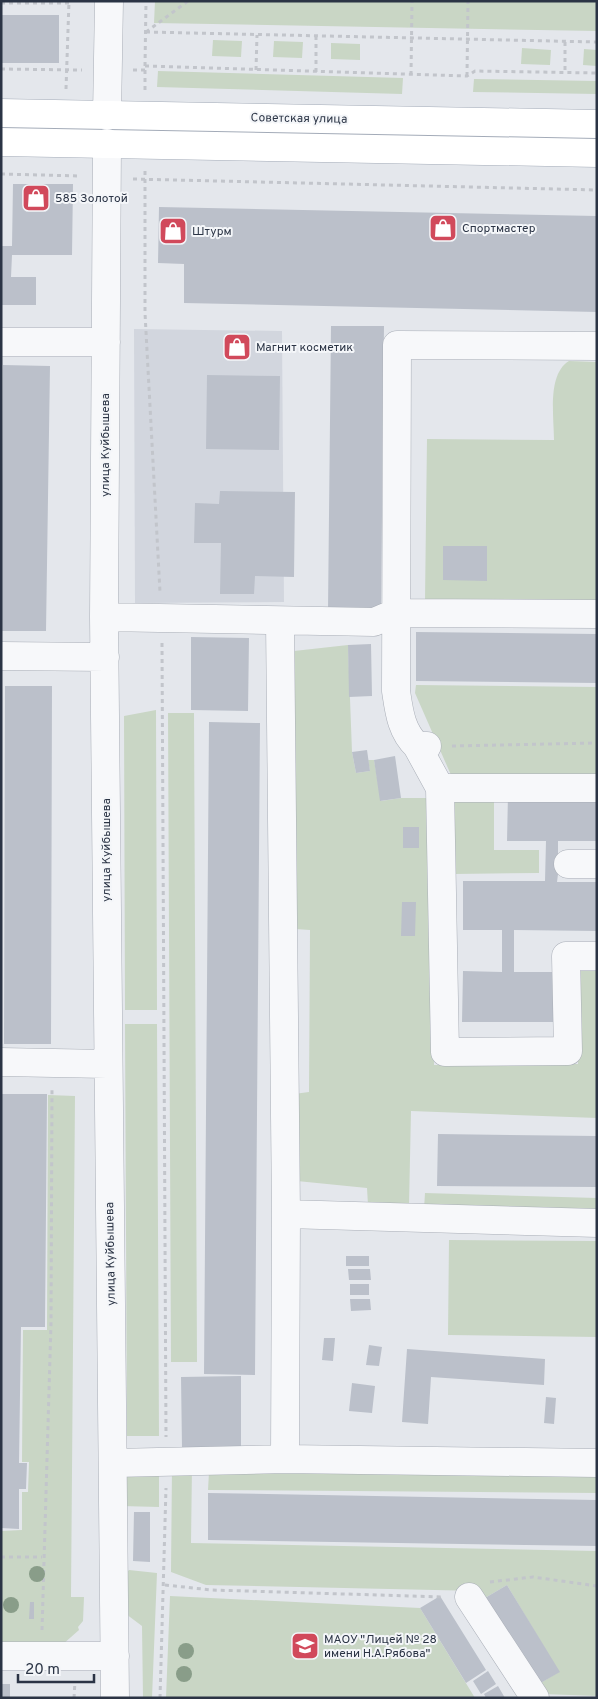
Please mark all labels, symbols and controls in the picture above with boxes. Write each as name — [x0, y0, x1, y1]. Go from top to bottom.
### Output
street label: Советская улица — [251, 110, 347, 128]
shop icon: 585 Золотой — [21, 183, 51, 213]
place label: 585 Золотой — [55, 191, 128, 207]
shop icon: Спортмастер — [428, 213, 458, 243]
shop icon: Штурм — [158, 216, 188, 246]
place label: Спортмастер — [462, 221, 536, 237]
place label: Штурм — [192, 224, 232, 240]
shop icon: Магнит косметик — [222, 332, 252, 362]
place label: Магнит косметик — [256, 340, 353, 356]
street label: улица Куйбышева — [98, 393, 114, 497]
street label: улица Куйбышева — [99, 798, 115, 902]
street label: улица Куйбышева — [102, 1202, 120, 1306]
school or university icon: МАОУ "Лицей № 28 имени Н.А.Рябова" — [290, 1631, 320, 1661]
place label: МАОУ "Лицей № 28 имени Н.А.Рябова" — [324, 1632, 437, 1662]
scale bar — [18, 1652, 94, 1684]
text: 20 m — [25, 1661, 60, 1680]

